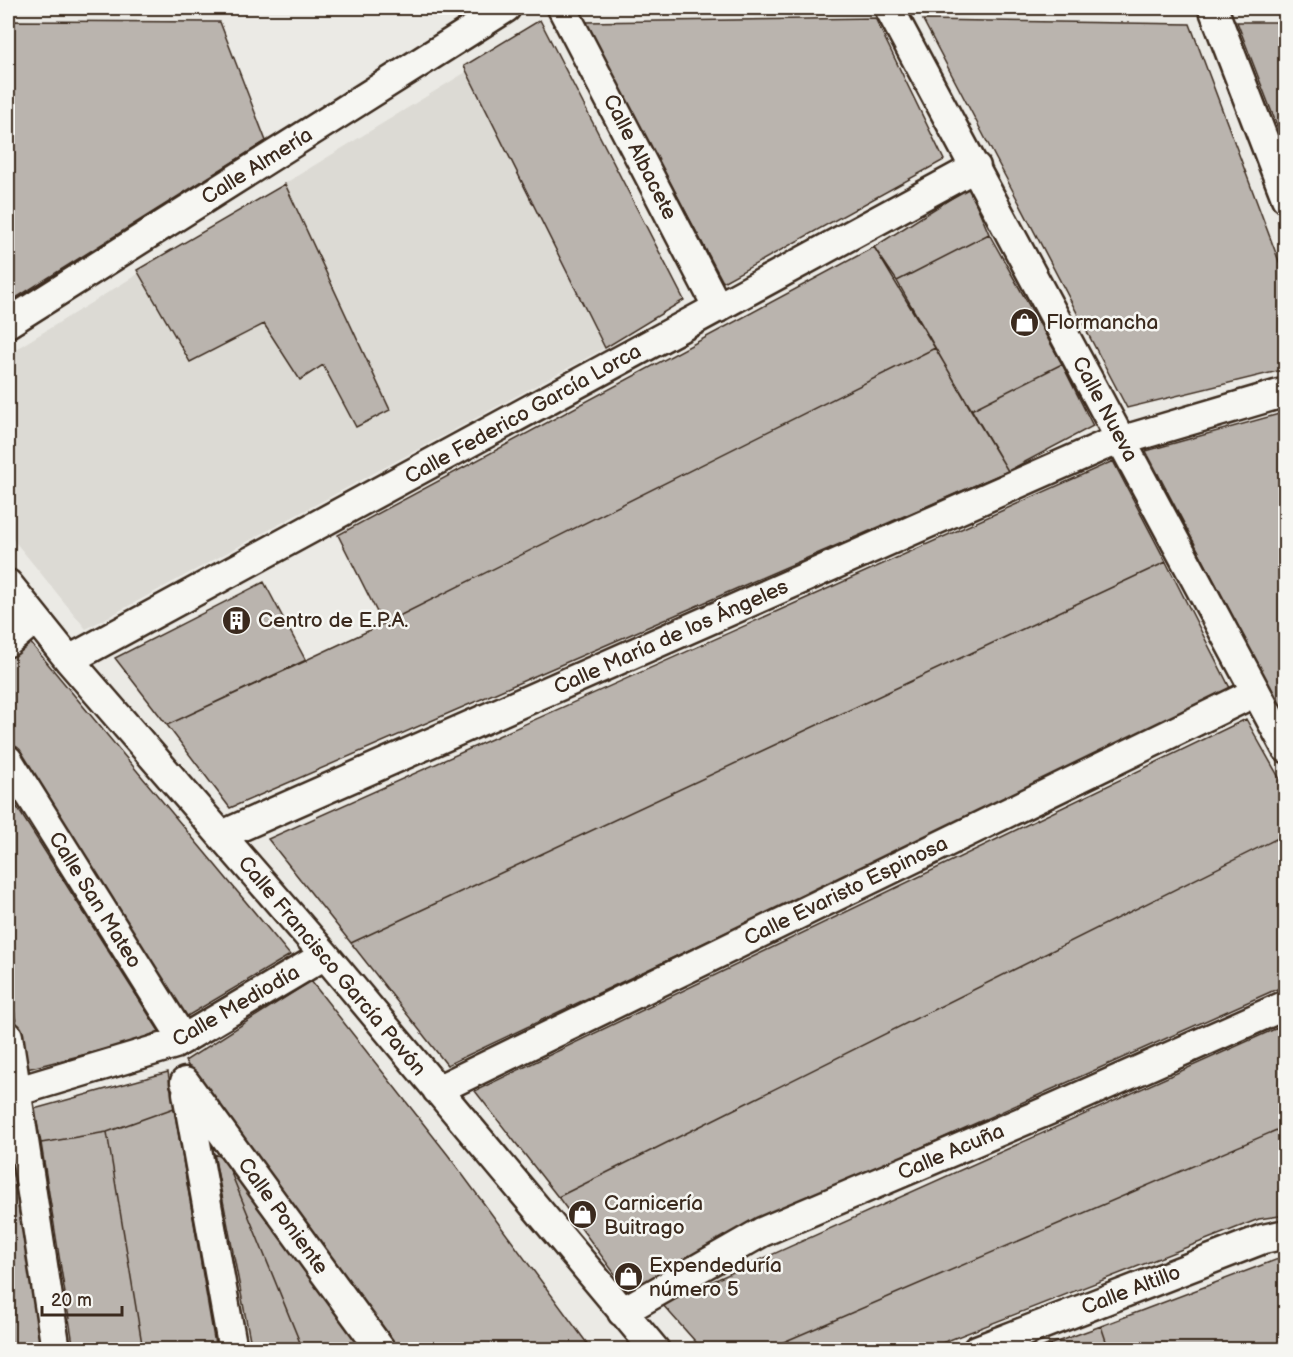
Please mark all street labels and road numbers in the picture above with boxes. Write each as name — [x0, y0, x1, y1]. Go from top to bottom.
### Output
street label: Calle Albacete — [598, 90, 682, 224]
street label: Calle Almería — [197, 122, 317, 210]
street label: Calle Federico García Lorca — [400, 339, 646, 489]
street label: Calle Nueva — [1067, 352, 1143, 466]
street label: Calle María de los Ángeles — [550, 574, 792, 700]
street label: Calle San Mateo — [43, 827, 147, 973]
street label: Calle Evaristo Espinosa — [740, 831, 952, 951]
street label: Calle Francisco García Pavón — [233, 851, 431, 1081]
street label: Calle Mediodía — [168, 960, 304, 1052]
street label: Calle Acuña — [894, 1118, 1008, 1186]
street label: Calle Poniente — [232, 1153, 334, 1279]
street label: Calle Altillo — [1078, 1260, 1184, 1320]

